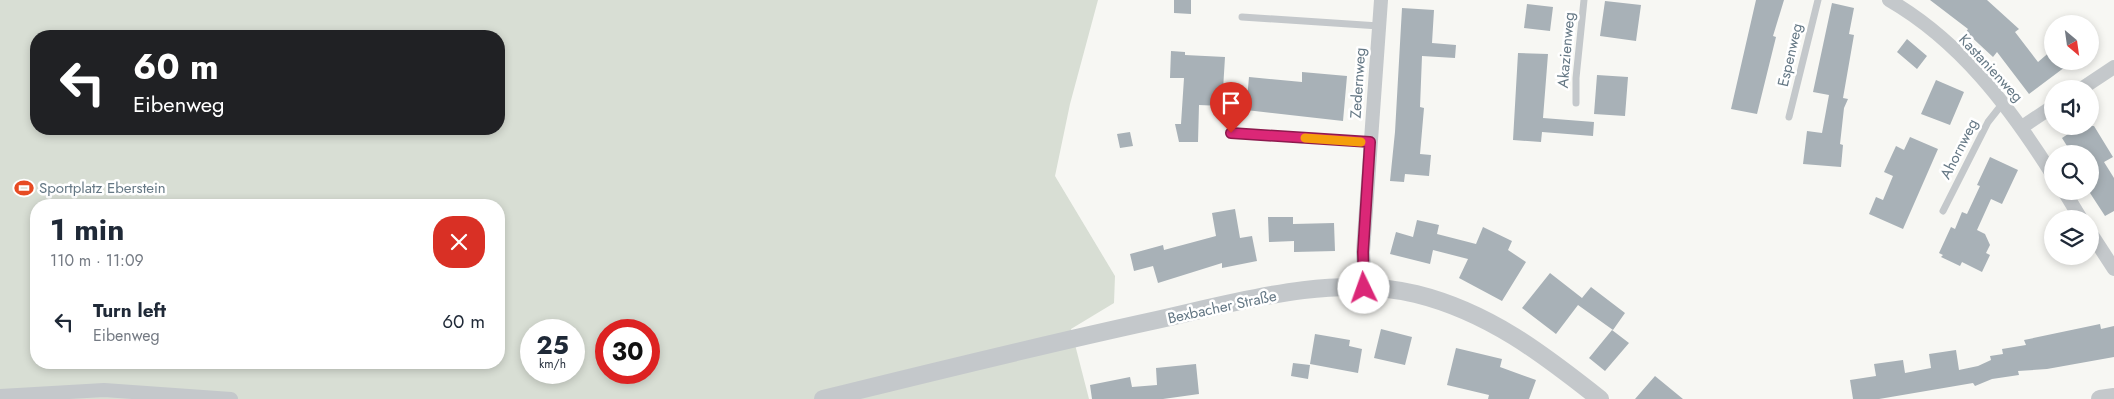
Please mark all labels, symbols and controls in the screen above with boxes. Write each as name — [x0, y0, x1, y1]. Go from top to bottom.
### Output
street label: Akazienweg — [1552, 11, 1580, 89]
north arrow — [2044, 15, 2099, 70]
map controls — [2044, 15, 2099, 265]
street label: Espenweg — [1772, 21, 1808, 89]
street label: Kastanienweg — [1954, 29, 2028, 107]
text: 60 m — [133, 42, 219, 92]
street label: Zedernweg — [1345, 47, 1371, 119]
icon: left — [50, 50, 115, 115]
button: sound — [2044, 80, 2099, 135]
pin — [1210, 82, 1252, 133]
text: Eibenweg — [133, 88, 225, 120]
icon: arrive — [1217, 89, 1245, 117]
street label: Ahornweg — [1934, 115, 1984, 183]
button: search — [2044, 145, 2099, 200]
sports icon: Sportplatz Eberstein — [13, 177, 35, 199]
place label: Sportplatz Eberstein — [39, 177, 166, 199]
text: 1 min — [50, 208, 124, 251]
button: layers — [2044, 210, 2099, 265]
button: close — [433, 216, 485, 268]
text: 110 m · 11:09 — [50, 249, 144, 272]
position arrow — [1337, 261, 1389, 313]
street label: Bexbacher Straße — [1166, 285, 1279, 329]
text: Turn left — [93, 297, 166, 324]
icon: left — [50, 308, 78, 336]
text: 60 m — [442, 308, 485, 335]
speed limit sign: 30 — [595, 319, 660, 384]
text: Eibenweg — [93, 324, 160, 347]
text: 25 — [536, 327, 569, 363]
text: km/h — [539, 355, 566, 373]

